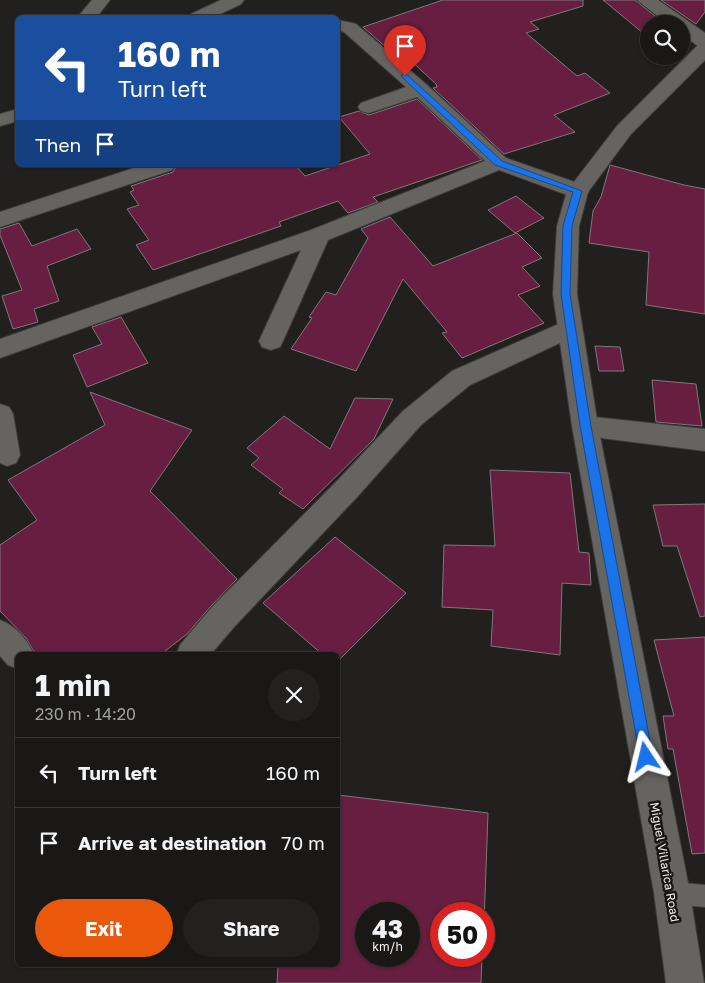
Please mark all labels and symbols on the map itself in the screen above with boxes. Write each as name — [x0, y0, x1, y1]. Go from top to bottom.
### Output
pin — [384, 25, 426, 76]
position arrow — [619, 730, 671, 782]
street label: Miguel Villarica Road — [647, 801, 683, 923]
speed limit sign: 50 — [430, 902, 495, 967]

